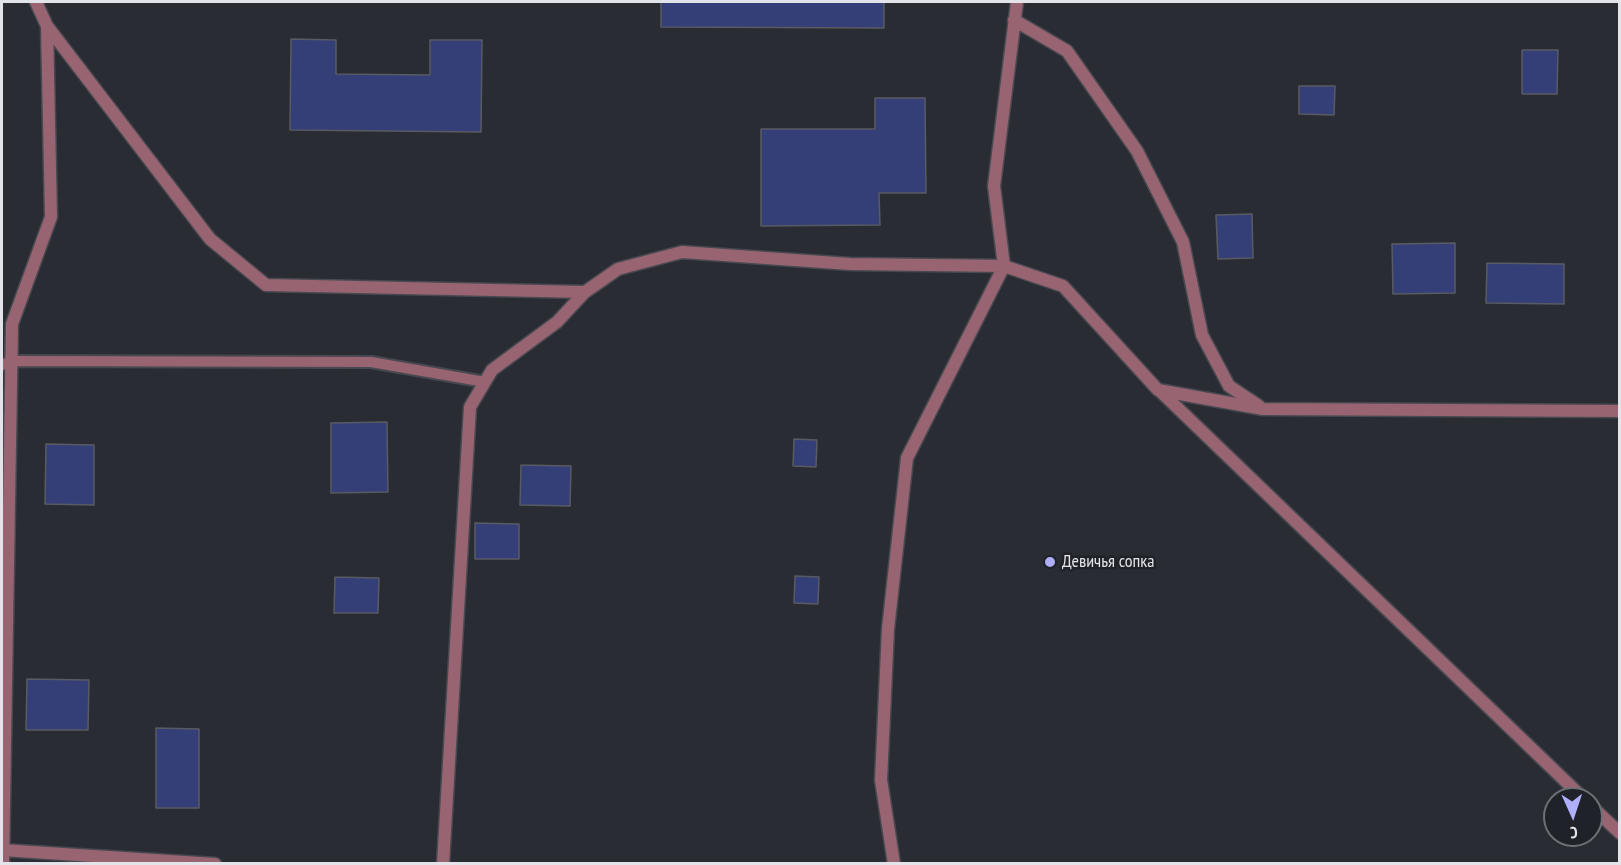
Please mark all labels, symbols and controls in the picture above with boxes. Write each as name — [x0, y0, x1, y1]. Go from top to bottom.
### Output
place label: Девичья сопка — [1062, 551, 1155, 573]
marker: Девичья сопка — [1043, 555, 1057, 569]
north arrow — [1543, 787, 1603, 847]
text: С — [1570, 823, 1578, 843]

